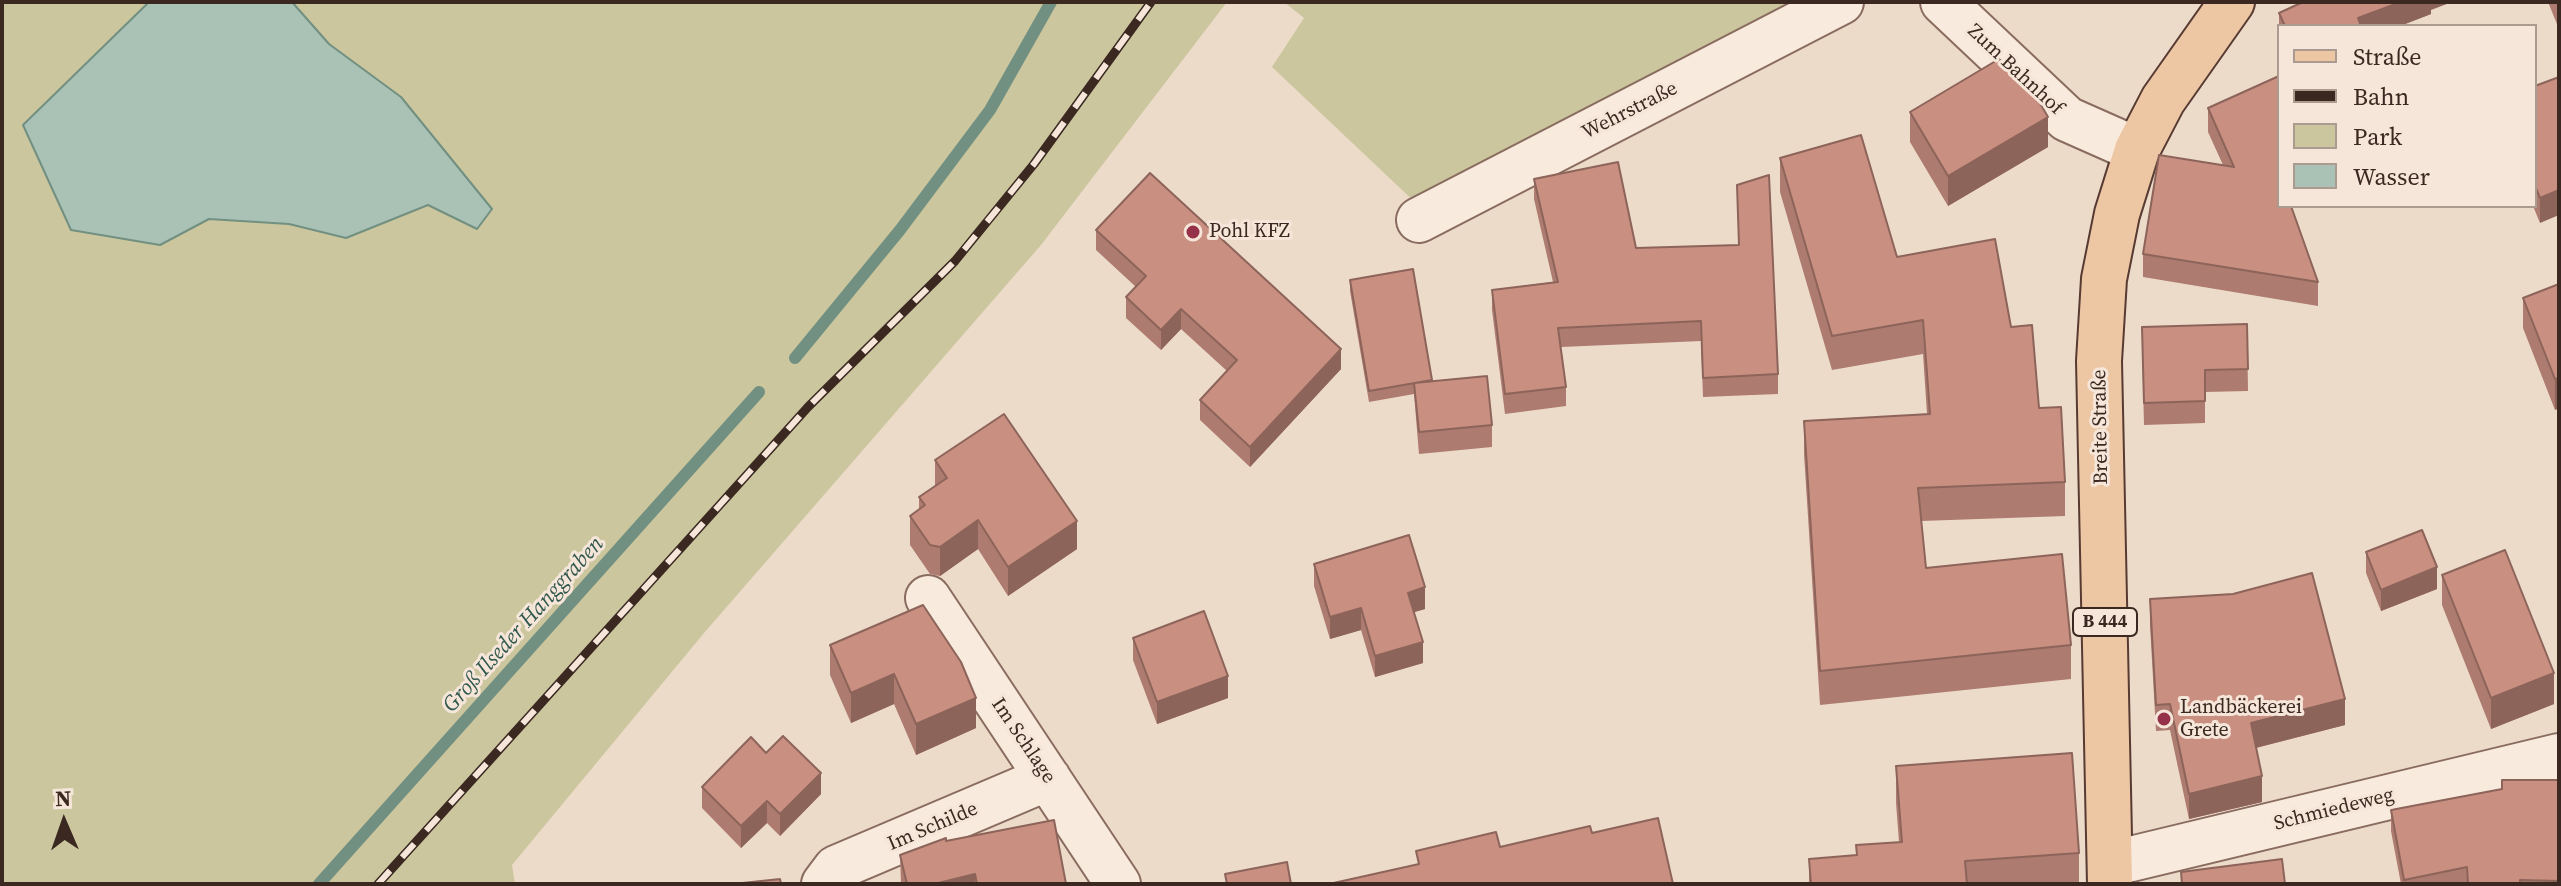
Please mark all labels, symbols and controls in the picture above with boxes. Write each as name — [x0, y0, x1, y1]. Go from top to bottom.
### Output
street label: Zum Bahnhof — [1962, 20, 2068, 120]
legend — [2277, 24, 2537, 208]
text: Straße — [2353, 40, 2421, 73]
street label: Wehrstraße — [1578, 77, 1682, 145]
text: Bahn — [2353, 80, 2409, 113]
text: Park — [2353, 120, 2402, 153]
text: Wasser — [2353, 160, 2430, 193]
place label: Pohl KFZ — [1209, 220, 1290, 244]
marker: Pohl KFZ — [1184, 223, 1202, 241]
street label: Breite Straße — [2088, 369, 2114, 485]
water label: Groß Ilseder Hanggraben — [438, 532, 610, 718]
road number: B 444 — [2073, 608, 2137, 636]
street label: Im Schlage — [986, 694, 1060, 788]
place label: Landbäckerei Grete — [2180, 696, 2302, 743]
marker: Landbäckerei Grete — [2155, 710, 2173, 728]
north arrow — [24, 782, 104, 862]
text: N — [55, 783, 72, 813]
street label: Schmiedeweg — [2272, 784, 2396, 836]
street label: Im Schilde — [884, 797, 982, 857]

